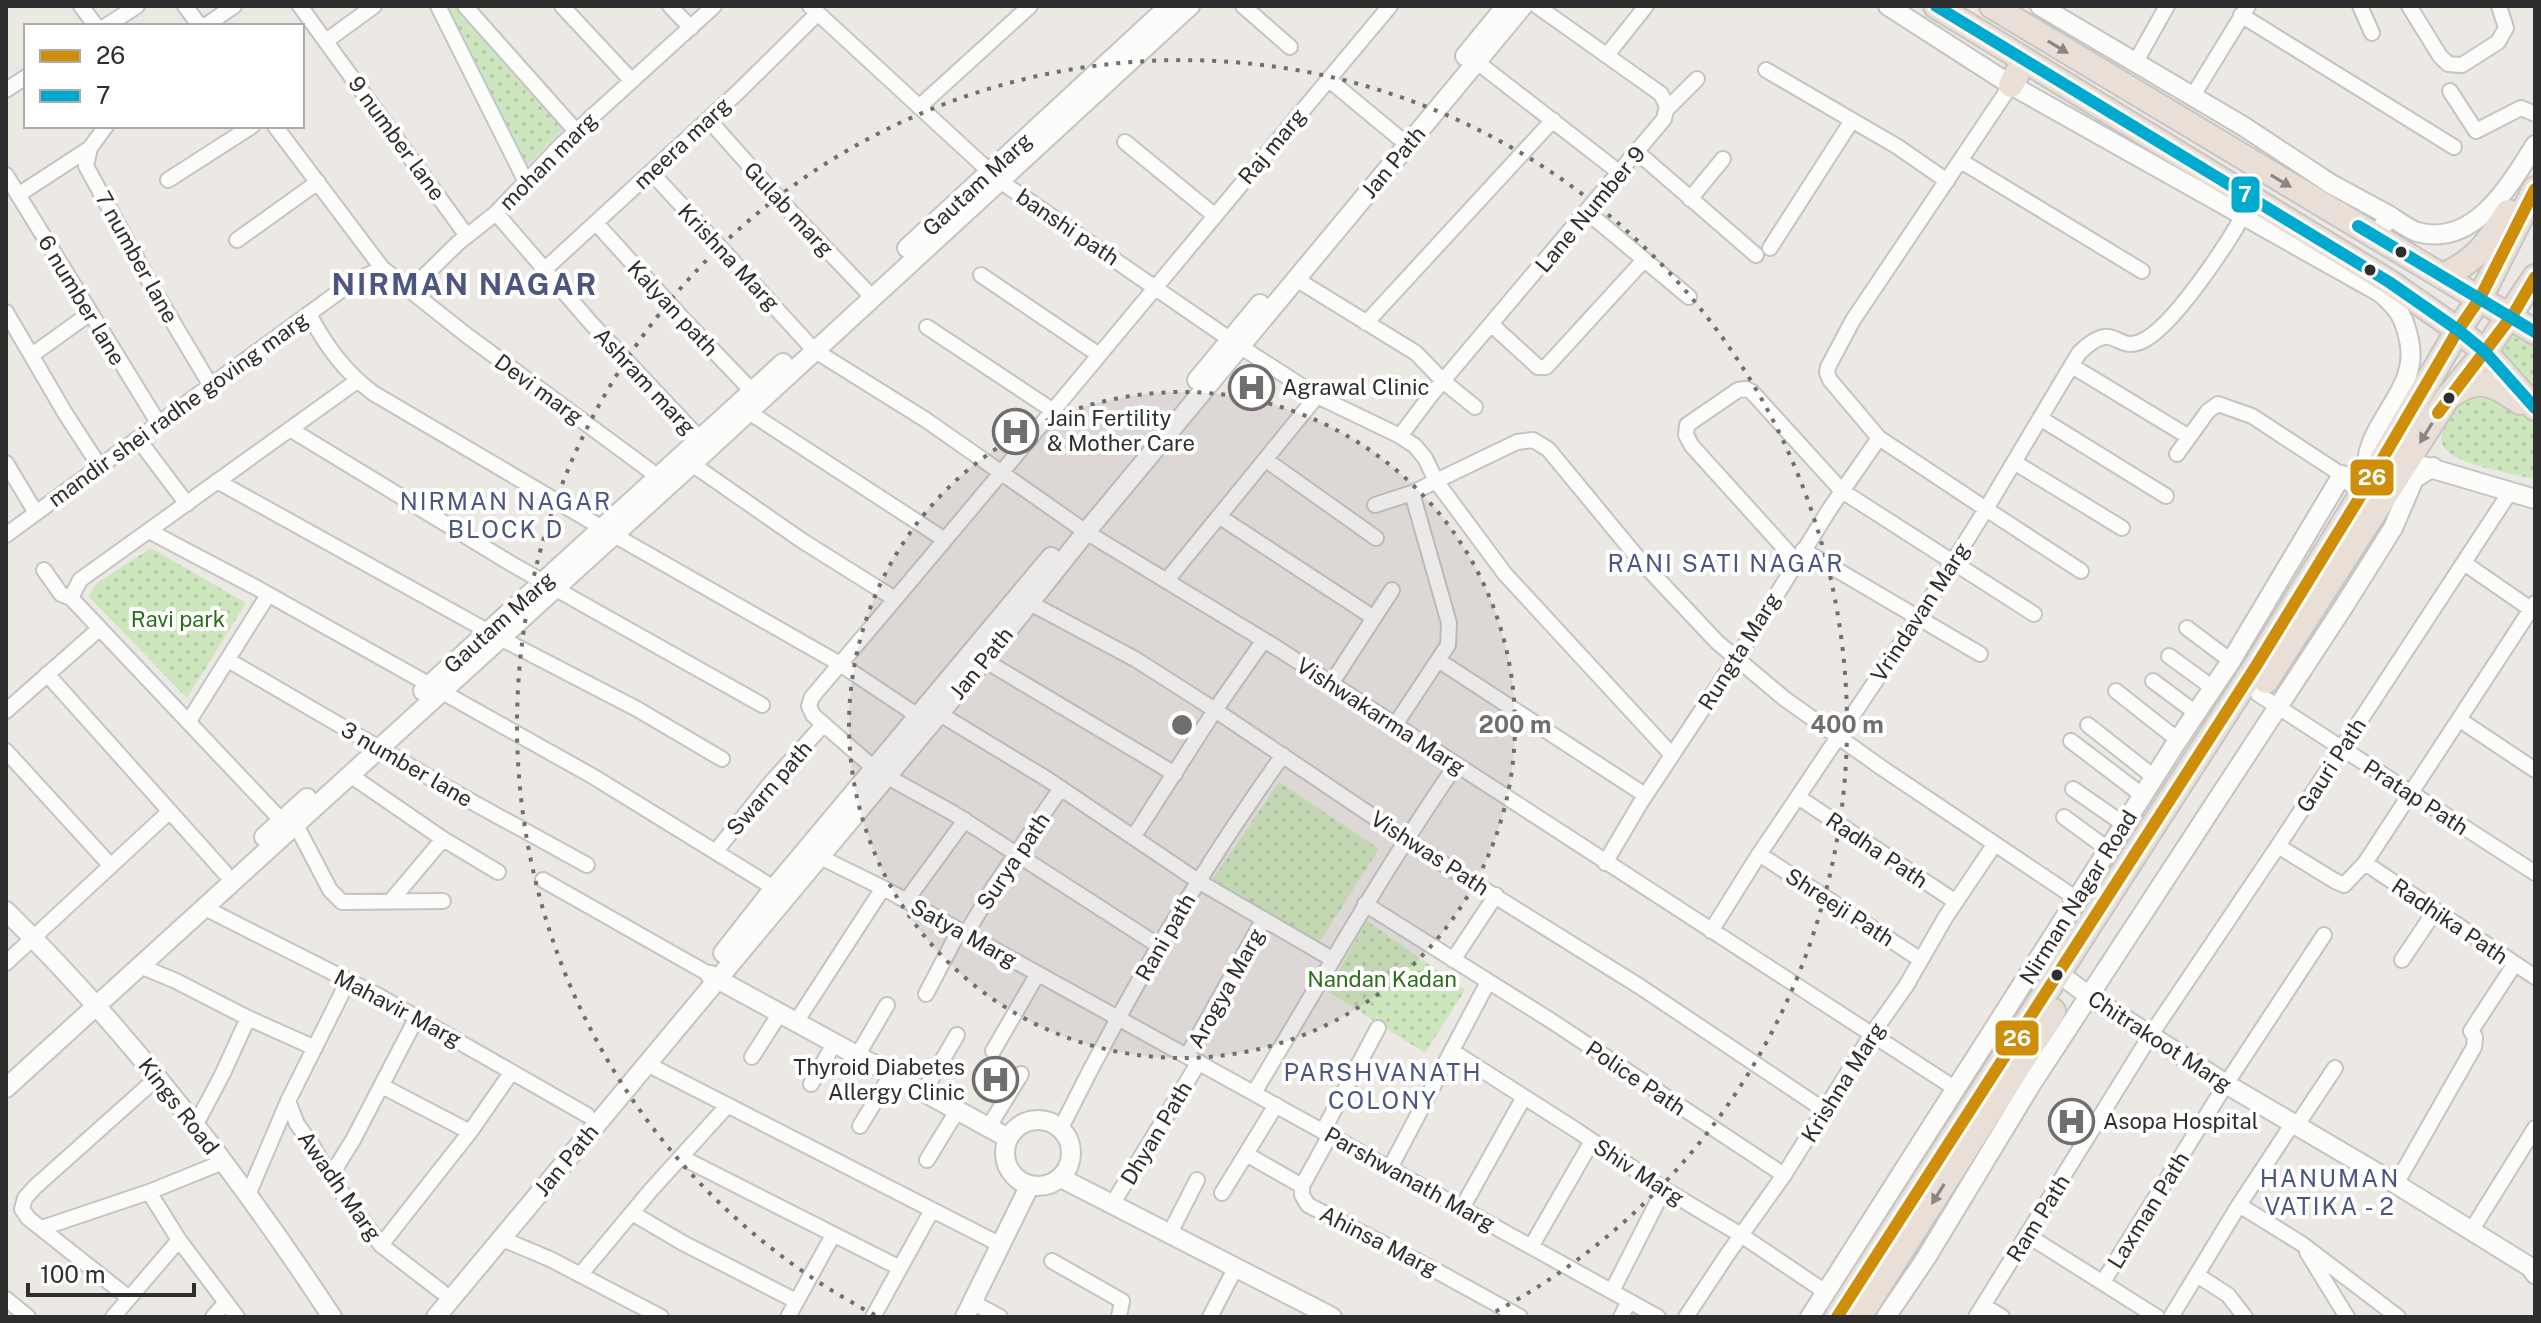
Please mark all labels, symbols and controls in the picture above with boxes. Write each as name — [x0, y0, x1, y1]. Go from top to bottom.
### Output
legend — [24, 24, 304, 128]
one-way arrow — [2047, 39, 2069, 53]
text: 26 — [96, 41, 125, 69]
street label: 9 number lane — [343, 71, 451, 205]
text: 7 — [96, 81, 110, 109]
street label: meera marg — [628, 92, 736, 194]
street label: Raj marg — [1233, 103, 1311, 189]
street label: mohan marg — [494, 107, 602, 215]
street label: Jan Path — [1356, 121, 1430, 203]
street label: Gautam Marg — [917, 127, 1037, 241]
street label: Lane Number 9 — [1530, 141, 1650, 277]
street label: Gulab marg — [739, 157, 839, 261]
one-way arrow — [2270, 174, 2292, 188]
line badge: 7 — [2230, 175, 2261, 214]
text: 7 — [2238, 181, 2252, 207]
street label: banshi path — [1012, 183, 1124, 271]
street label: 7 number lane — [90, 187, 184, 327]
street label: Krishna Marg — [673, 198, 785, 316]
street label: 6 number lane — [33, 230, 131, 370]
unlabelled marker — [2393, 244, 2409, 260]
street label: Kalyan path — [622, 255, 724, 361]
unlabelled marker — [2362, 262, 2378, 278]
district label: NIRMAN NAGAR — [332, 266, 598, 302]
street label: mandir shei radhe goving marg — [43, 306, 313, 512]
street label: Ashram marg — [589, 322, 701, 440]
street label: Devi marg — [490, 348, 588, 430]
hospital icon: Agrawal Clinic — [1227, 363, 1275, 411]
place label: Agrawal Clinic — [1282, 374, 1429, 400]
unlabelled marker — [2441, 390, 2457, 406]
place label: Jain Fertility & Mother Care — [1047, 405, 1195, 456]
hospital icon: Jain Fertility & Mother Care — [992, 407, 1040, 455]
one-way arrow — [2419, 422, 2433, 444]
line badge: 26 — [2349, 458, 2395, 497]
text: 26 — [2358, 464, 2386, 490]
district label: NIRMAN NAGAR BLOCK D — [400, 487, 612, 543]
street label: Vrindavan Marg — [1865, 537, 1975, 687]
district label: RANI SATI NAGAR — [1608, 549, 1844, 577]
street label: Gautam Marg — [438, 566, 560, 678]
street label: Rungta Marg — [1693, 587, 1785, 715]
park label: Ravi park — [131, 606, 225, 632]
street label: Jan Path — [944, 622, 1018, 704]
street label: Vishwakarma Marg — [1292, 652, 1470, 780]
text: 200 m — [1478, 710, 1552, 738]
text: 400 m — [1810, 710, 1884, 738]
centre of rings — [1168, 711, 1196, 739]
street label: Gauri Path — [2291, 713, 2371, 817]
street label: 3 number lane — [337, 716, 477, 812]
street label: Swarn path — [721, 736, 817, 840]
street label: Pratap Path — [2359, 754, 2473, 840]
street label: Vishwas Path — [1366, 805, 1494, 901]
street label: Nirman Nagar Road — [2014, 805, 2142, 989]
street label: Radha Path — [1821, 807, 1933, 893]
street label: Surya path — [971, 808, 1055, 914]
street label: Shreeji Path — [1781, 862, 1899, 952]
street label: Radhika Path — [2387, 873, 2513, 969]
street label: Rani path — [1130, 889, 1200, 985]
street label: Satya Marg — [906, 893, 1022, 973]
street label: Arogya Marg — [1182, 924, 1270, 1052]
street label: Mahavir Marg — [330, 964, 466, 1052]
park label: Nandan Kadan — [1307, 966, 1457, 992]
unlabelled marker — [2049, 967, 2065, 983]
street label: Chitrakoot Marg — [2083, 985, 2237, 1097]
street label: Krishna Marg — [1796, 1017, 1890, 1147]
line badge: 26 — [1994, 1019, 2040, 1057]
text: 26 — [2003, 1025, 2031, 1051]
street label: Police Path — [1581, 1035, 1691, 1121]
street label: Kings Road — [133, 1053, 225, 1159]
place label: Thyroid Diabetes Allergy Clinic — [793, 1054, 965, 1105]
hospital icon: Thyroid Diabetes Allergy Clinic — [972, 1056, 1020, 1104]
district label: PARSHVANATH COLONY — [1283, 1058, 1483, 1114]
street label: Dhyan Path — [1115, 1077, 1197, 1189]
hospital icon: Asopa Hospital — [2048, 1097, 2096, 1145]
place label: Asopa Hospital — [2103, 1108, 2258, 1134]
street label: Jan Path — [529, 1119, 603, 1201]
street label: Parshwanath Marg — [1320, 1121, 1500, 1237]
street label: Awadh Marg — [293, 1126, 387, 1246]
street label: Shiv Marg — [1589, 1133, 1689, 1211]
street label: Laxman Path — [2102, 1147, 2194, 1273]
district label: HANUMAN VATIKA - 2 — [2260, 1164, 2400, 1220]
street label: Ram Path — [2001, 1170, 2075, 1266]
one-way arrow — [1931, 1182, 1946, 1205]
street label: Ahinsa Marg — [1316, 1200, 1442, 1282]
scale bar — [28, 1247, 194, 1297]
text: 100 m — [40, 1260, 106, 1288]

